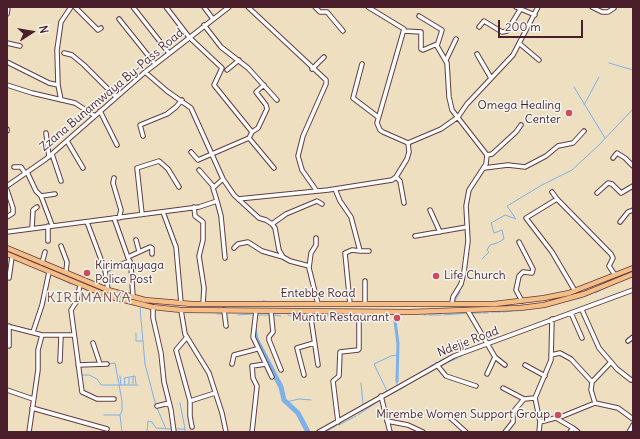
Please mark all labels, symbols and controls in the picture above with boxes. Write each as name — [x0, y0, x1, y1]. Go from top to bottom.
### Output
north arrow — [12, 12, 52, 52]
scale bar — [500, 12, 585, 38]
text: 200 m — [505, 19, 541, 34]
text: N — [36, 24, 51, 35]
street label: Zzana Bunamwaya By-Pass Road — [37, 26, 187, 154]
place label: Omega Healing Center — [477, 99, 561, 127]
marker: Omega Healing Center — [564, 108, 574, 118]
place label: Kirimanyaga Police Post — [95, 259, 164, 287]
marker: Kirimanyaga Police Post — [82, 268, 92, 278]
place label: Life Church — [444, 269, 506, 283]
marker: Life Church — [431, 271, 441, 281]
street label: Entebbe Road — [281, 287, 355, 301]
district label: KIRIMANYA — [47, 290, 131, 306]
place label: Muntu Restaurant — [292, 311, 389, 325]
marker: Muntu Restaurant — [392, 313, 402, 323]
street label: Ndejje Road — [435, 324, 501, 360]
place label: Mirembe Women Support Group — [376, 408, 550, 422]
marker: Mirembe Women Support Group — [553, 410, 563, 420]

